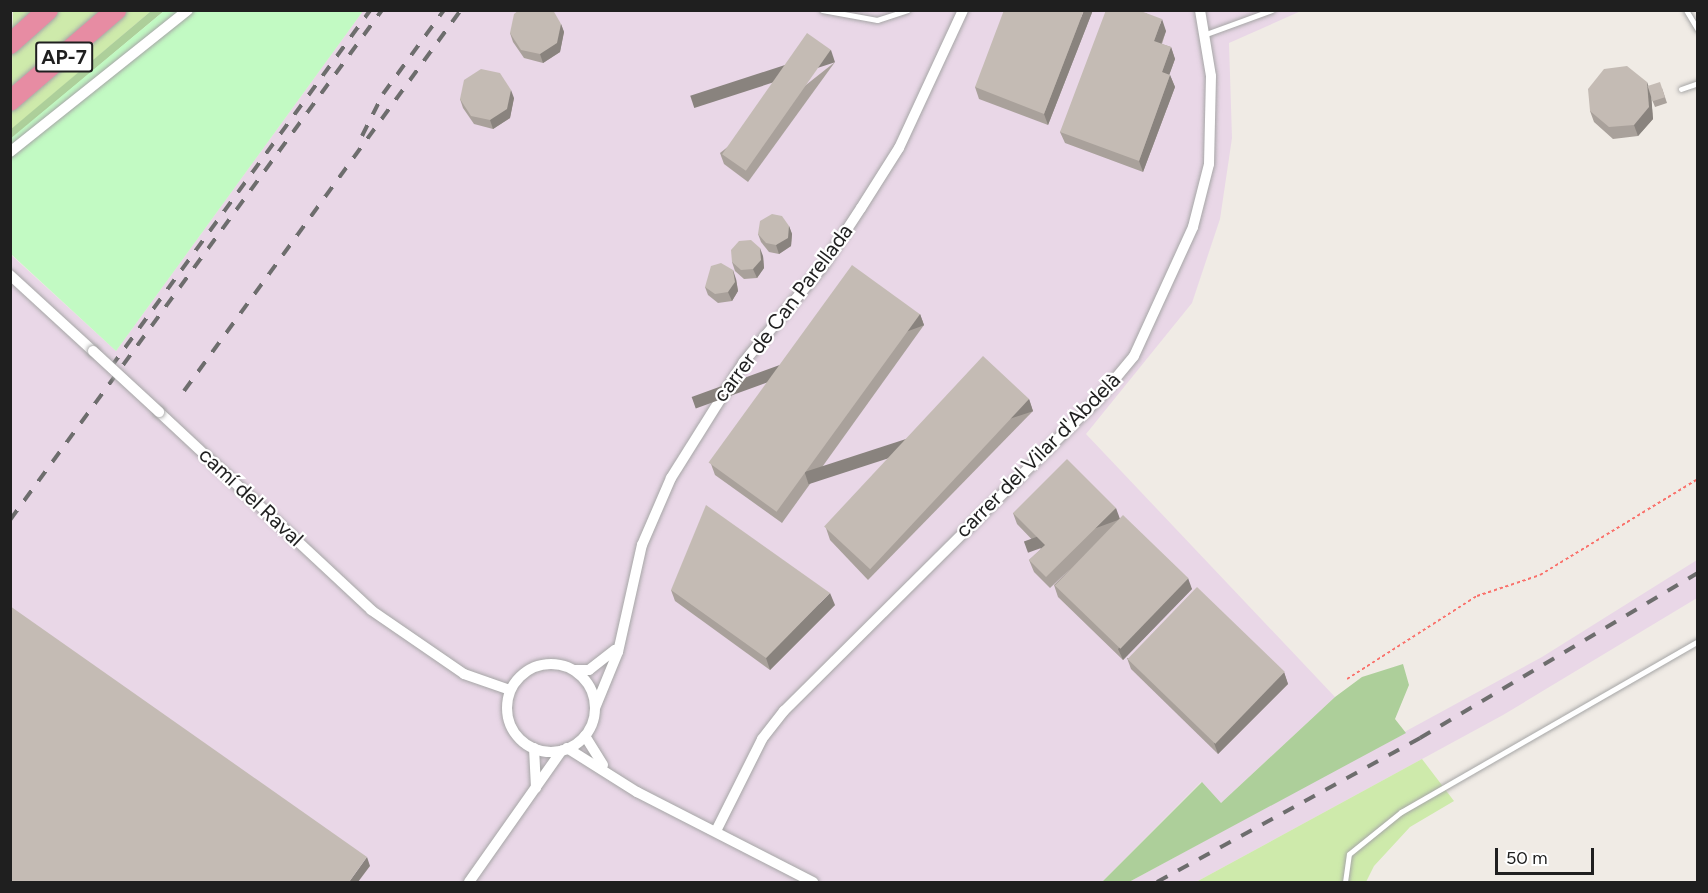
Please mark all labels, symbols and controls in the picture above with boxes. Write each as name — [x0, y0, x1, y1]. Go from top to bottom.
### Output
road number: AP-7 — [34, 40, 94, 74]
street label: carrer de Can Parellada — [708, 219, 858, 407]
street label: carrer del Vilar d'Abdelà — [950, 367, 1126, 543]
street label: camí del Raval — [194, 442, 308, 552]
scale bar — [1498, 836, 1597, 874]
text: 50 m — [1506, 847, 1548, 869]

